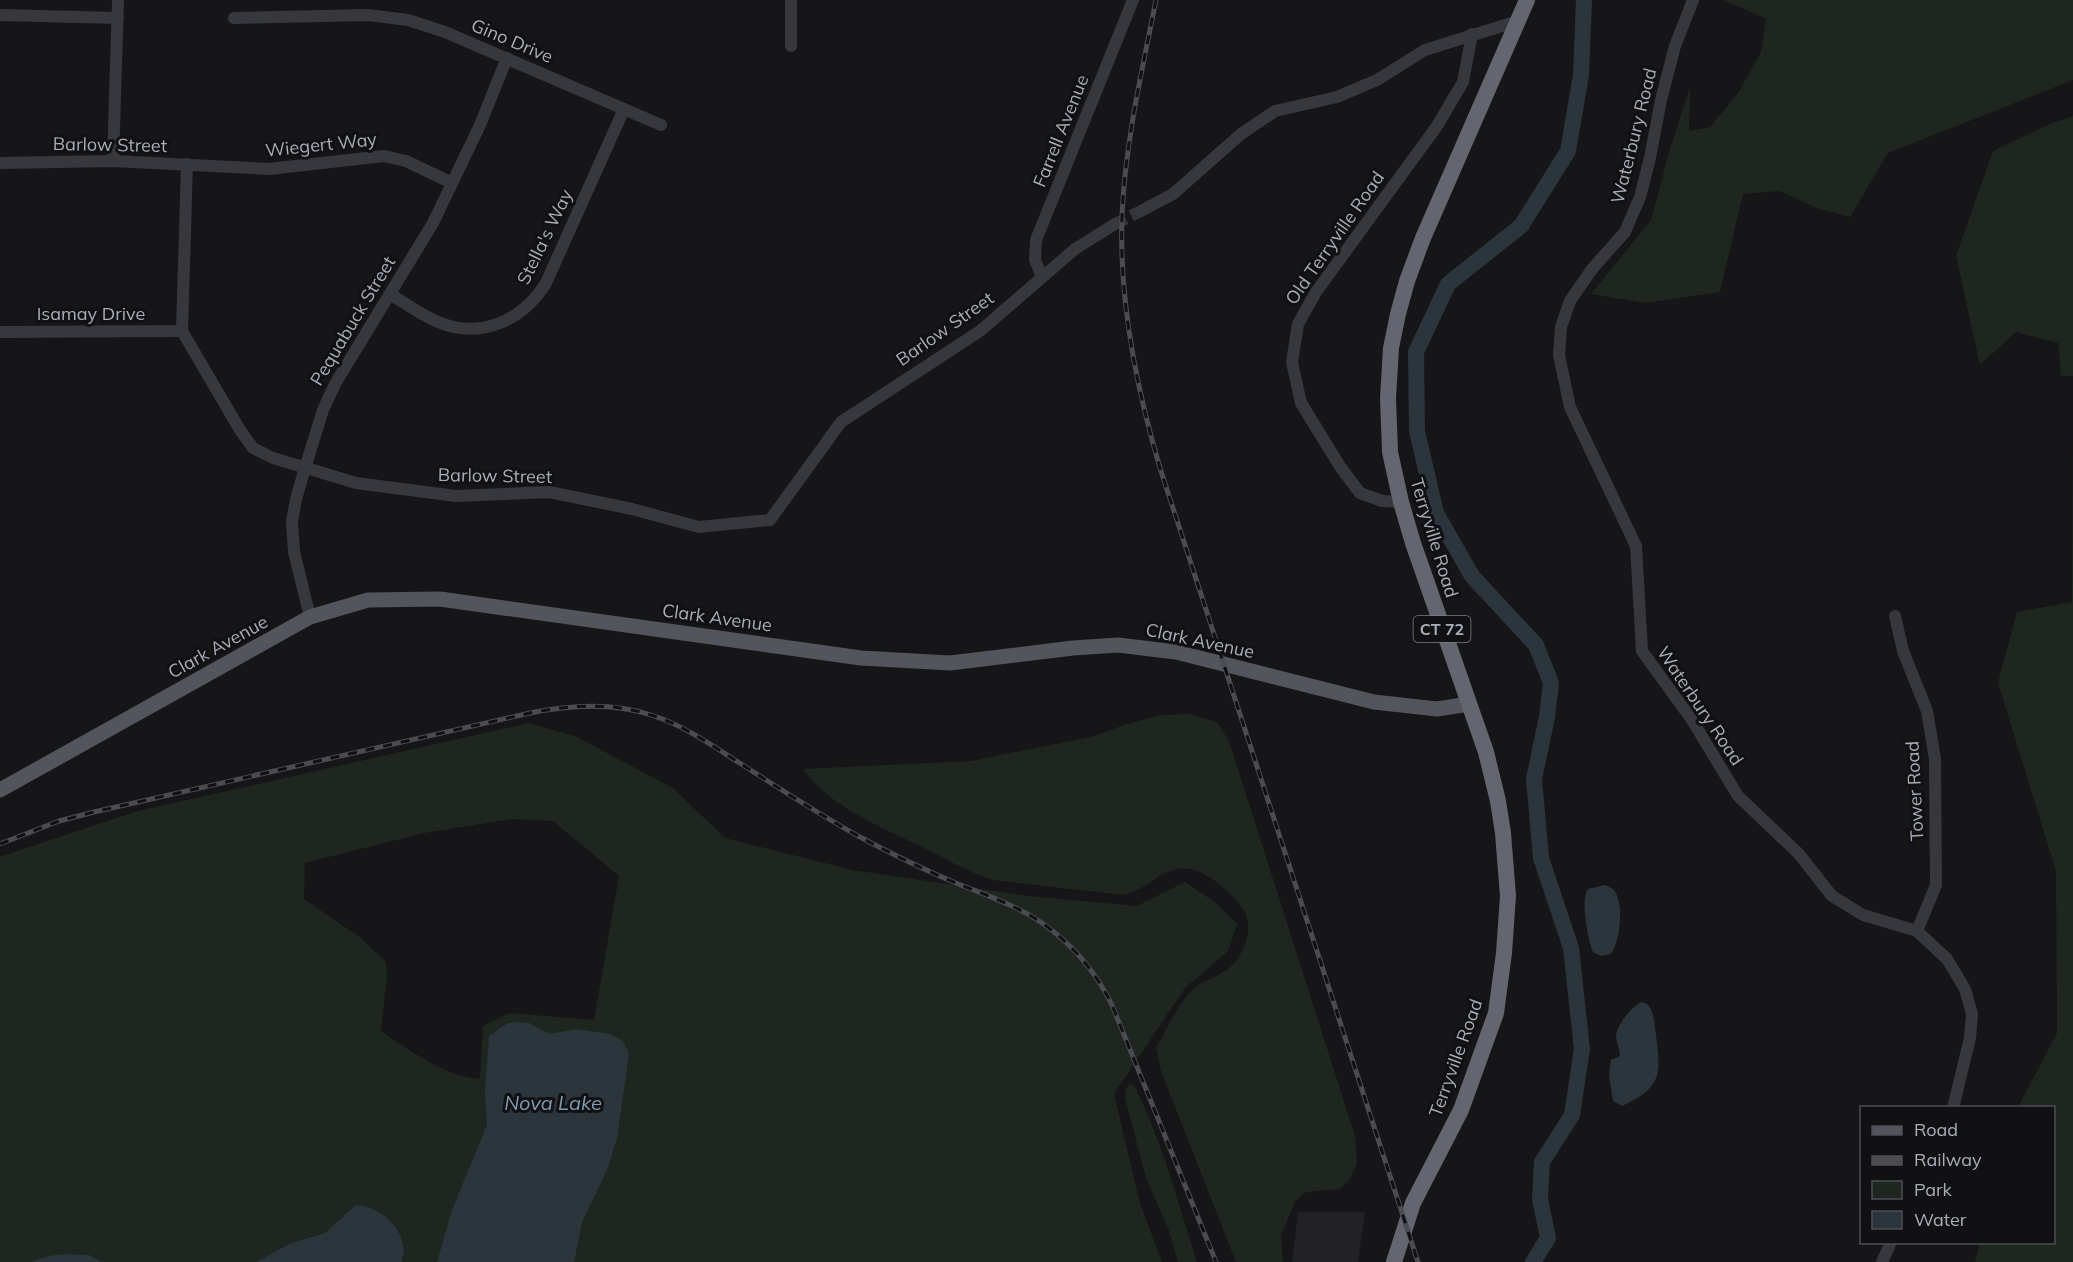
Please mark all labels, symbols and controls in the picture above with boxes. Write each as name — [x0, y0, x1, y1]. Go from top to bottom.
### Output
street label: Gino Drive — [468, 13, 556, 68]
street label: Waterbury Road — [1606, 66, 1661, 206]
street label: Farrell Avenue — [1028, 71, 1094, 190]
street label: Wiegert Way — [264, 127, 378, 162]
street label: Barlow Street — [53, 132, 167, 157]
street label: Old Terryville Road — [1280, 167, 1389, 309]
street label: Stella's Way — [512, 185, 578, 288]
street label: Pequabuck Street — [305, 252, 400, 390]
street label: Barlow Street — [891, 286, 998, 371]
street label: Isamay Drive — [37, 302, 145, 325]
street label: Barlow Street — [438, 463, 552, 488]
street label: Terryville Road — [1405, 475, 1464, 600]
street label: Clark Avenue — [661, 598, 773, 637]
street label: Clark Avenue — [164, 610, 272, 683]
road number: CT 72 — [1414, 616, 1470, 642]
street label: Clark Avenue — [1144, 618, 1257, 663]
street label: Waterbury Road — [1652, 642, 1749, 770]
street label: Tower Road — [1900, 740, 1929, 842]
street label: Terryville Road — [1424, 996, 1487, 1120]
water label: Nova Lake — [504, 1090, 602, 1115]
legend — [1860, 1106, 2055, 1244]
text: Road — [1914, 1118, 1958, 1141]
text: Railway — [1914, 1148, 1982, 1171]
text: Park — [1914, 1178, 1953, 1201]
text: Water — [1914, 1208, 1967, 1231]

